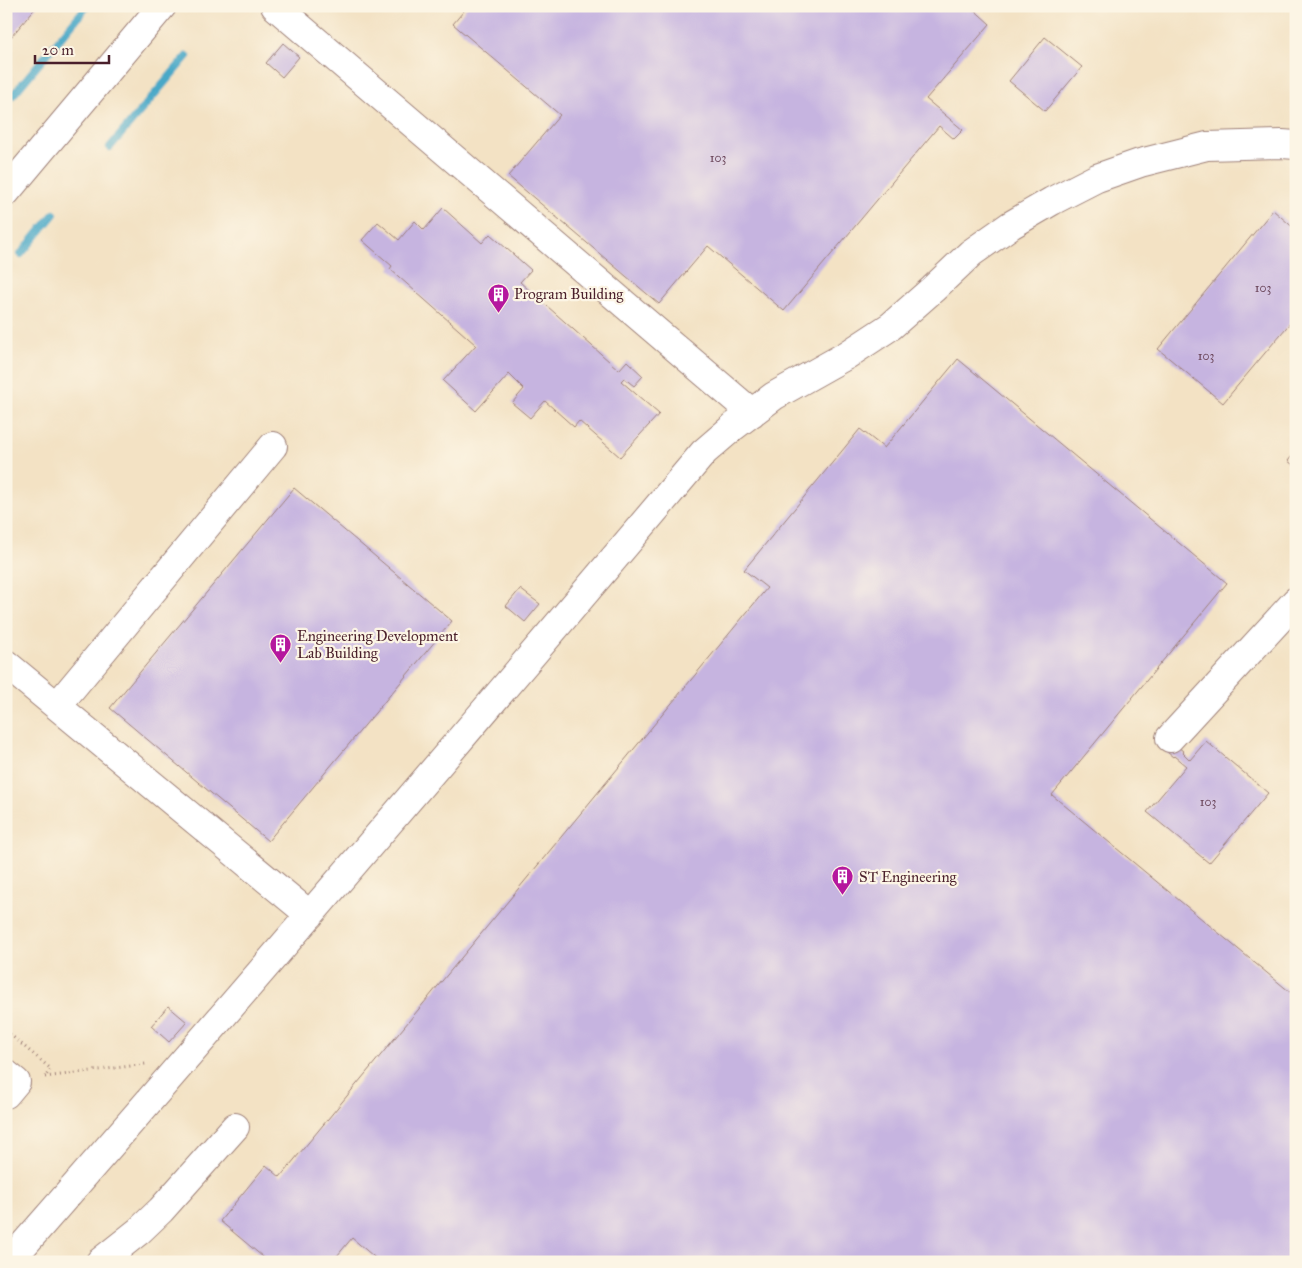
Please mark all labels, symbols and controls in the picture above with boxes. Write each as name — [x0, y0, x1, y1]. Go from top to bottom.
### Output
scale bar — [35, 32, 109, 64]
text: 20 m — [42, 41, 74, 59]
house number: 103 — [710, 151, 726, 165]
house number: 103 — [1255, 281, 1271, 295]
building icon: Program Building — [486, 282, 510, 313]
place label: Program Building — [514, 285, 624, 303]
house number: 103 — [1198, 349, 1214, 363]
place label: Engineering Development Lab Building — [297, 627, 459, 662]
building icon: Engineering Development Lab Building — [269, 633, 293, 664]
house number: 103 — [1200, 795, 1216, 809]
building icon: ST Engineering — [831, 865, 855, 896]
place label: ST Engineering — [859, 868, 958, 886]

